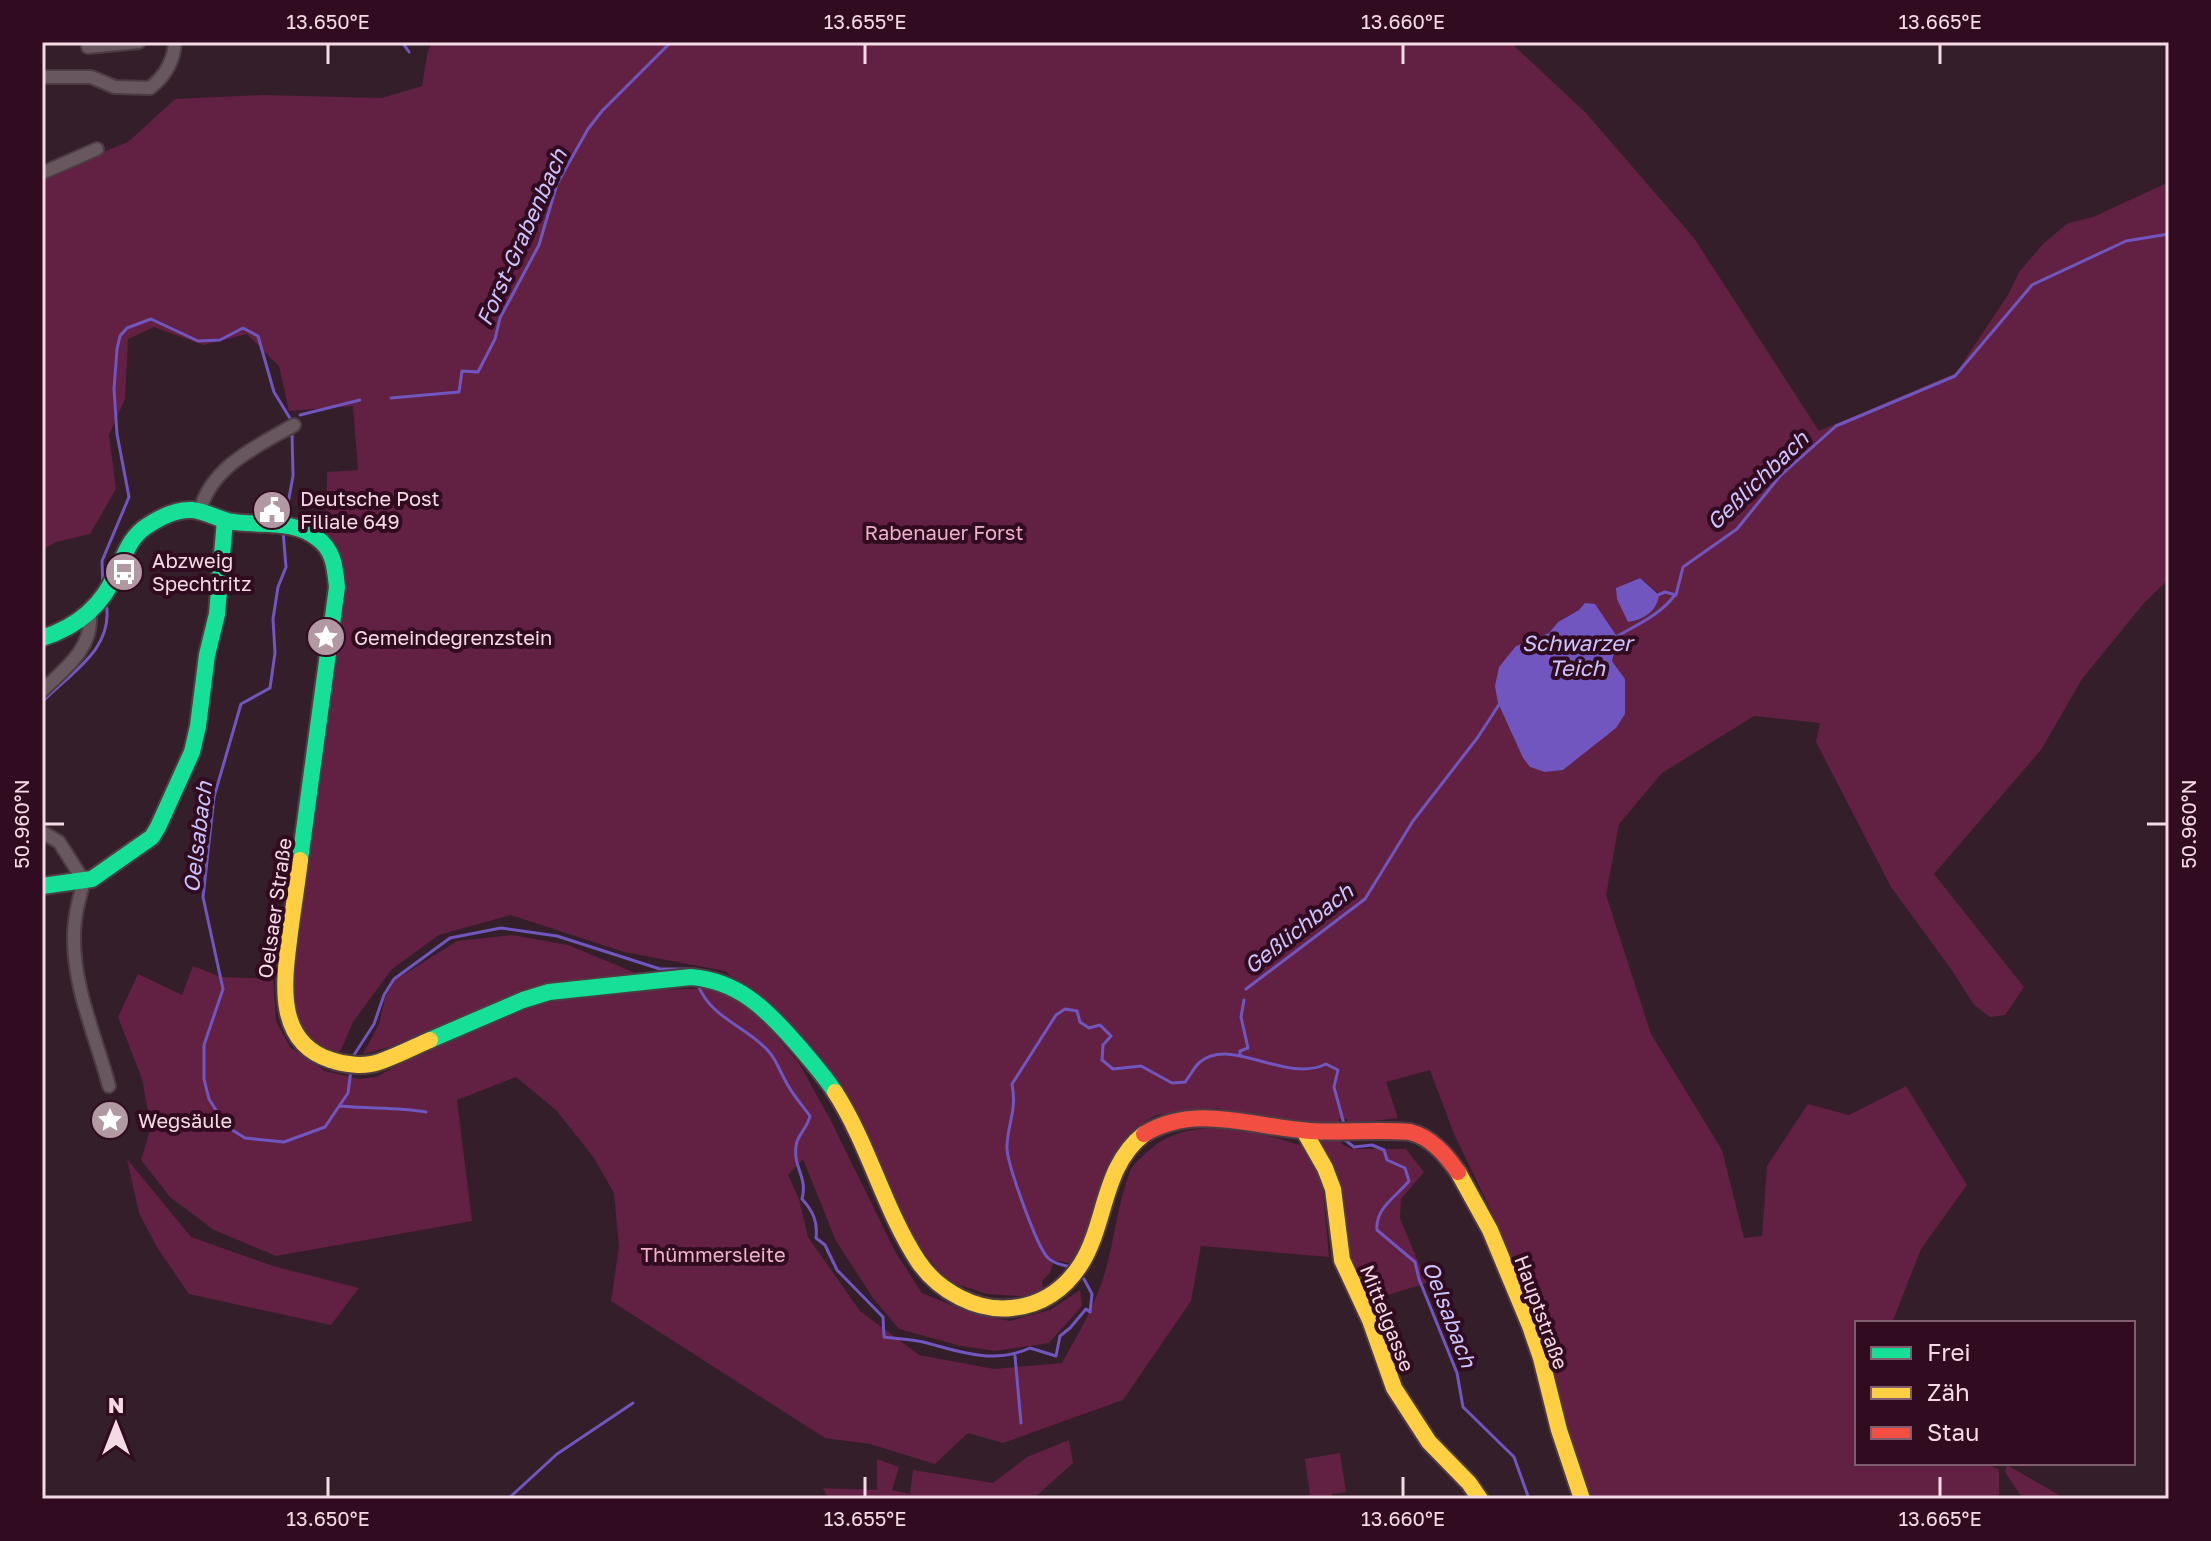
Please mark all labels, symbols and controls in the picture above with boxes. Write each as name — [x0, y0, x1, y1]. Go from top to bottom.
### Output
text: 13.650°E — [286, 9, 370, 33]
text: 13.655°E — [824, 9, 906, 33]
text: 13.660°E — [1361, 9, 1445, 33]
text: 13.665°E — [1898, 9, 1982, 33]
water label: Forst-Grabenbach — [470, 143, 573, 330]
water label: Geßlichbach — [1701, 424, 1815, 535]
place label: Deutsche Post Filiale 649 — [300, 486, 440, 533]
public building icon: Deutsche Post Filiale 649 — [251, 489, 293, 531]
park label: Rabenauer Forst — [865, 520, 1023, 544]
place label: Abzweig Spechtritz — [152, 548, 251, 595]
bus stop icon: Abzweig Spechtritz — [103, 551, 145, 593]
place icon: Gemeindegrenzstein — [305, 616, 347, 658]
place label: Gemeindegrenzstein — [354, 625, 552, 649]
water label: Schwarzer Teich — [1522, 629, 1636, 681]
water label: Oelsabach — [177, 778, 217, 894]
text: 50.960°N — [9, 779, 33, 869]
text: 50.960°N — [2176, 779, 2200, 869]
street label: Oelsaer Straße — [252, 836, 296, 980]
water label: Geßlichbach — [1238, 876, 1359, 979]
place icon: Wegsäule — [89, 1099, 131, 1141]
place label: Wegsäule — [138, 1108, 232, 1132]
park label: Thümmersleite — [641, 1242, 785, 1266]
street label: Hauptstraße — [1510, 1252, 1574, 1372]
water label: Oelsabach — [1417, 1257, 1483, 1372]
street label: Mittelgasse — [1356, 1261, 1420, 1375]
legend — [1855, 1321, 2135, 1465]
text: Frei — [1927, 1337, 1971, 1366]
text: Zäh — [1927, 1377, 1970, 1406]
north arrow — [76, 1385, 156, 1465]
text: N — [108, 1391, 124, 1418]
text: Stau — [1927, 1417, 1980, 1446]
text: 13.650°E — [286, 1506, 370, 1530]
text: 13.655°E — [824, 1506, 906, 1530]
text: 13.660°E — [1361, 1506, 1445, 1530]
text: 13.665°E — [1898, 1506, 1982, 1530]

